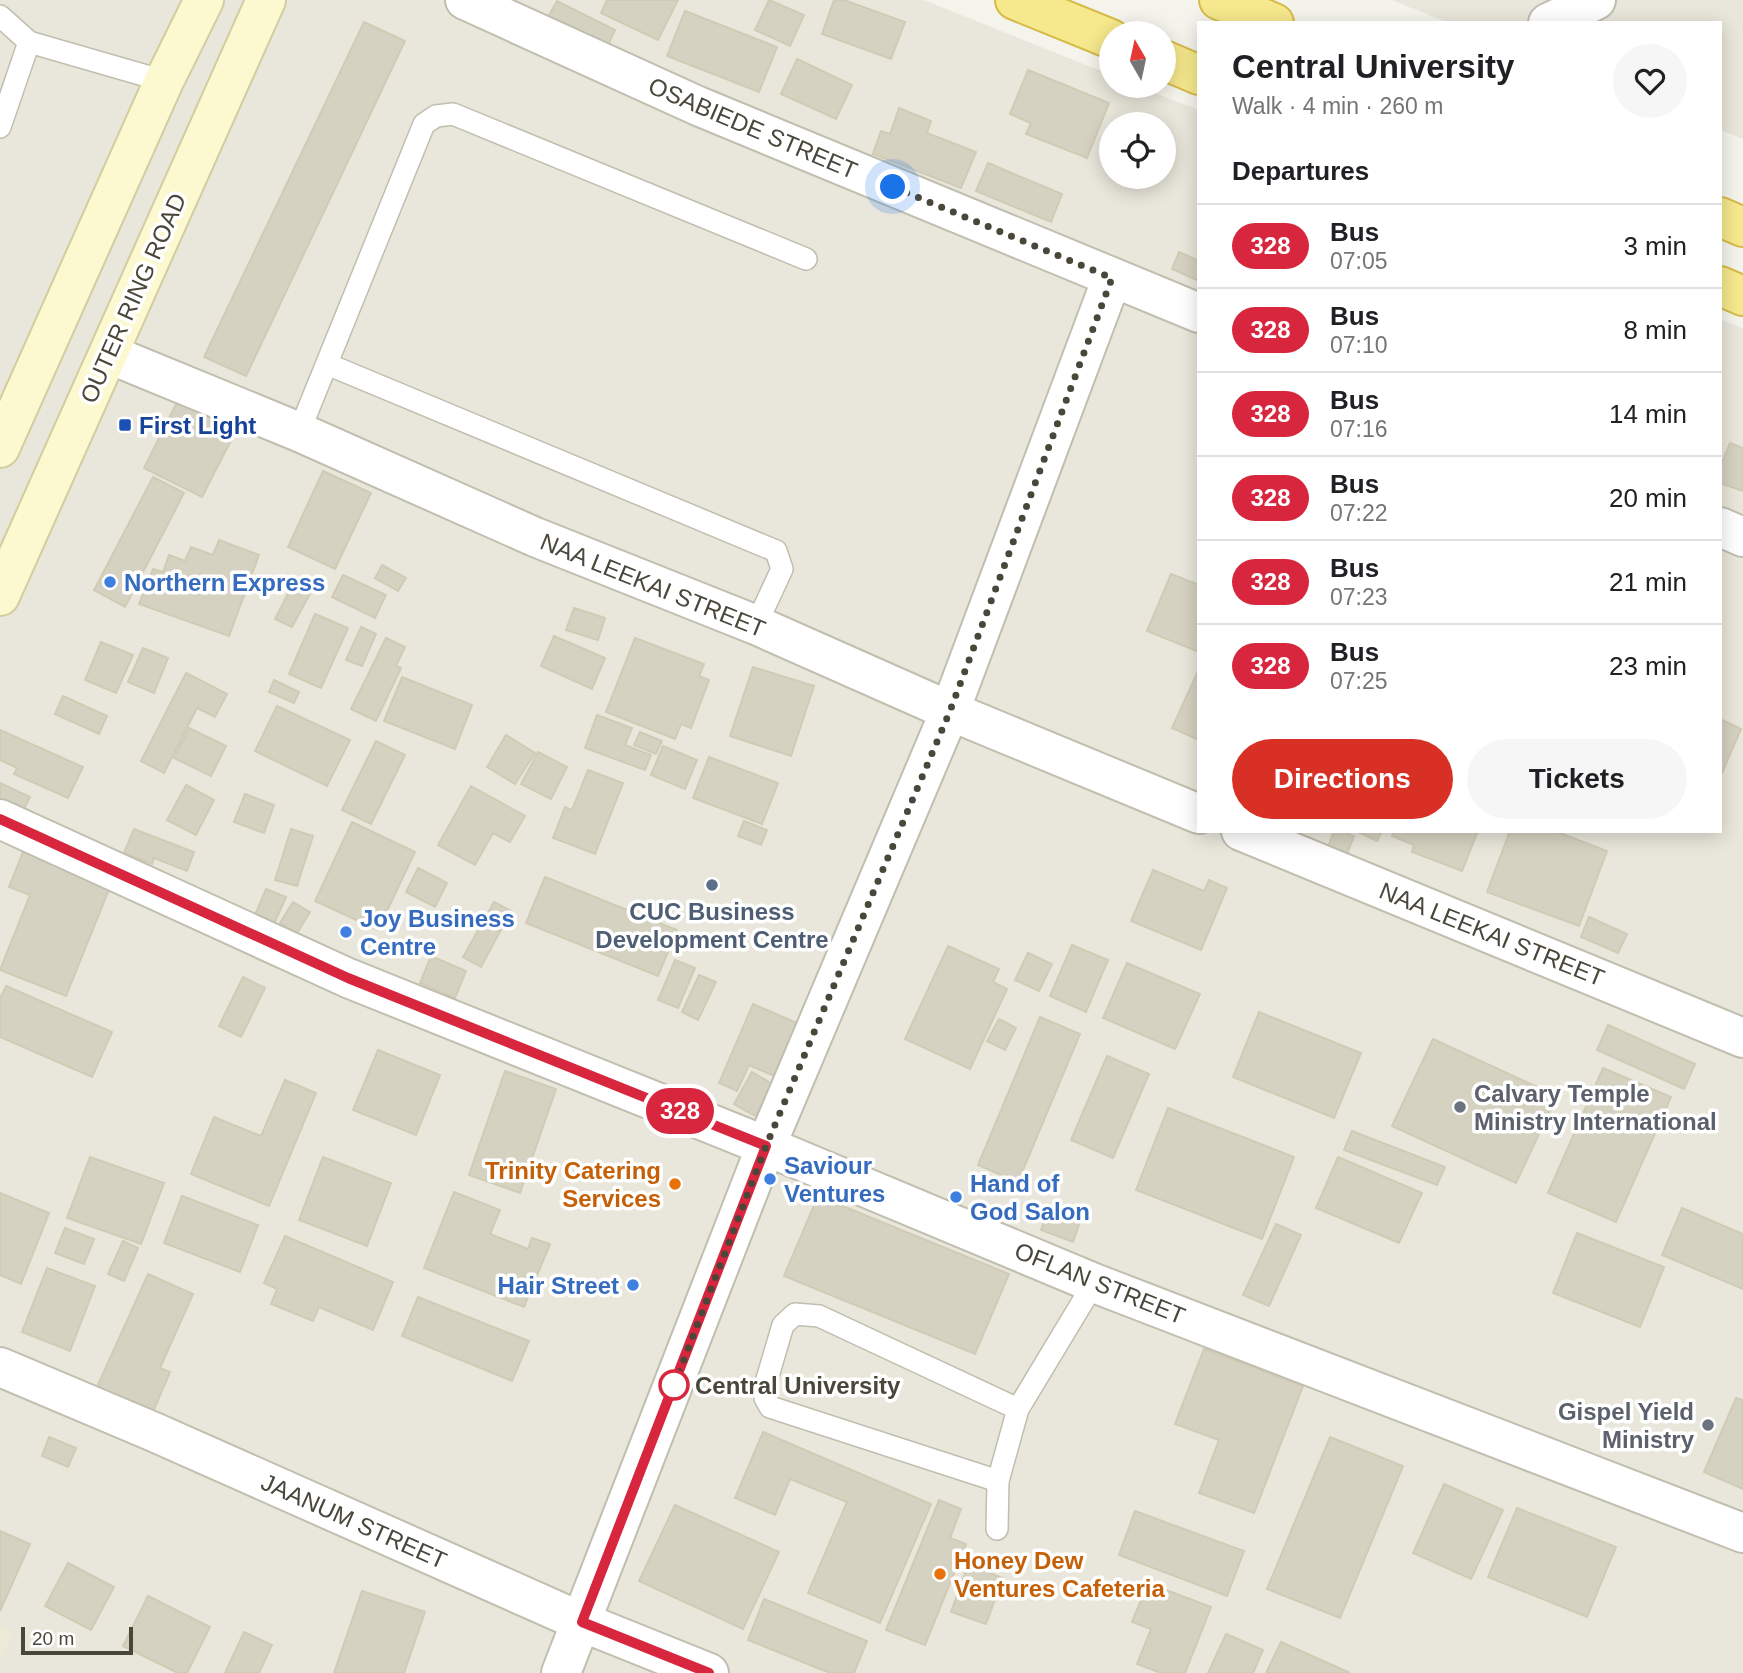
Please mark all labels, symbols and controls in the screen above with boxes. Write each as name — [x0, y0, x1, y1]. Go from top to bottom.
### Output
north arrow — [1099, 21, 1176, 98]
map controls — [1099, 21, 1176, 189]
button: heart — [1613, 44, 1687, 118]
text: Central University — [1232, 48, 1514, 85]
street label: OSABIEDE STREET — [645, 72, 862, 184]
text: Walk · 4 min · 260 m — [1232, 93, 1443, 119]
button: locate — [1099, 112, 1176, 189]
text: Departures — [1232, 156, 1369, 186]
your location — [875, 169, 910, 204]
street label: OUTER RING ROAD — [75, 189, 191, 407]
text: Bus — [1330, 217, 1379, 247]
text: 3 min — [1623, 231, 1687, 261]
text: 328 — [1250, 232, 1291, 259]
text: 07:05 — [1330, 248, 1388, 274]
text: Bus — [1330, 301, 1379, 331]
text: 8 min — [1623, 315, 1687, 345]
text: 328 — [1250, 316, 1291, 343]
text: 07:10 — [1330, 332, 1388, 358]
text: Bus — [1330, 385, 1379, 415]
text: 14 min — [1609, 399, 1687, 429]
text: 328 — [1250, 400, 1291, 427]
place label: First Light — [139, 412, 256, 439]
text: 07:16 — [1330, 416, 1388, 442]
marker: First Light — [117, 417, 133, 433]
text: Bus — [1330, 469, 1379, 499]
text: 20 min — [1609, 483, 1687, 513]
text: 328 — [1250, 484, 1291, 511]
text: 07:22 — [1330, 500, 1388, 526]
street label: NAA LEEKAI STREET — [537, 528, 770, 643]
text: Bus — [1330, 553, 1379, 583]
text: 21 min — [1609, 567, 1687, 597]
text: 328 — [1250, 568, 1291, 595]
place label: Northern Express — [124, 569, 325, 596]
marker: Northern Express — [102, 574, 118, 590]
text: 07:23 — [1330, 584, 1388, 610]
text: Bus — [1330, 637, 1379, 667]
text: 23 min — [1609, 651, 1687, 681]
text: 328 — [1250, 652, 1291, 679]
text: 07:25 — [1330, 668, 1388, 694]
button: Directions — [1232, 739, 1453, 819]
button: Tickets — [1467, 739, 1687, 819]
marker: CUC Business Development Centre — [704, 877, 720, 893]
street label: NAA LEEKAI STREET — [1376, 877, 1609, 992]
place label: CUC Business Development Centre — [595, 898, 829, 953]
place label: Joy Business Centre — [360, 905, 515, 960]
marker: Joy Business Centre — [338, 924, 354, 940]
place label: Calvary Temple Ministry International — [1474, 1080, 1717, 1135]
line badge: 328 — [640, 1088, 720, 1134]
text: 328 — [660, 1097, 700, 1124]
marker: Calvary Temple Ministry International — [1452, 1099, 1468, 1115]
place label: Saviour Ventures — [784, 1152, 885, 1207]
place label: Trinity Catering Services — [485, 1157, 661, 1212]
place label: Hand of God Salon — [970, 1170, 1090, 1225]
marker: Saviour Ventures — [762, 1171, 778, 1187]
marker: Trinity Catering Services — [667, 1176, 683, 1192]
marker: Hand of God Salon — [948, 1189, 964, 1205]
street label: OFLAN STREET — [1011, 1237, 1189, 1330]
place label: Hair Street — [498, 1272, 619, 1299]
marker: Hair Street — [625, 1277, 641, 1293]
marker: Central University — [659, 1370, 689, 1400]
place label: Central University — [695, 1372, 901, 1399]
place label: Gispel Yield Ministry — [1558, 1398, 1695, 1453]
marker: Gispel Yield Ministry — [1700, 1417, 1716, 1433]
street label: JAANUM STREET — [257, 1468, 451, 1574]
place label: Honey Dew Ventures Cafeteria — [954, 1547, 1165, 1602]
marker: Honey Dew Ventures Cafeteria — [932, 1566, 948, 1582]
scale bar — [21, 1624, 133, 1656]
text: 20 m — [32, 1628, 74, 1649]

